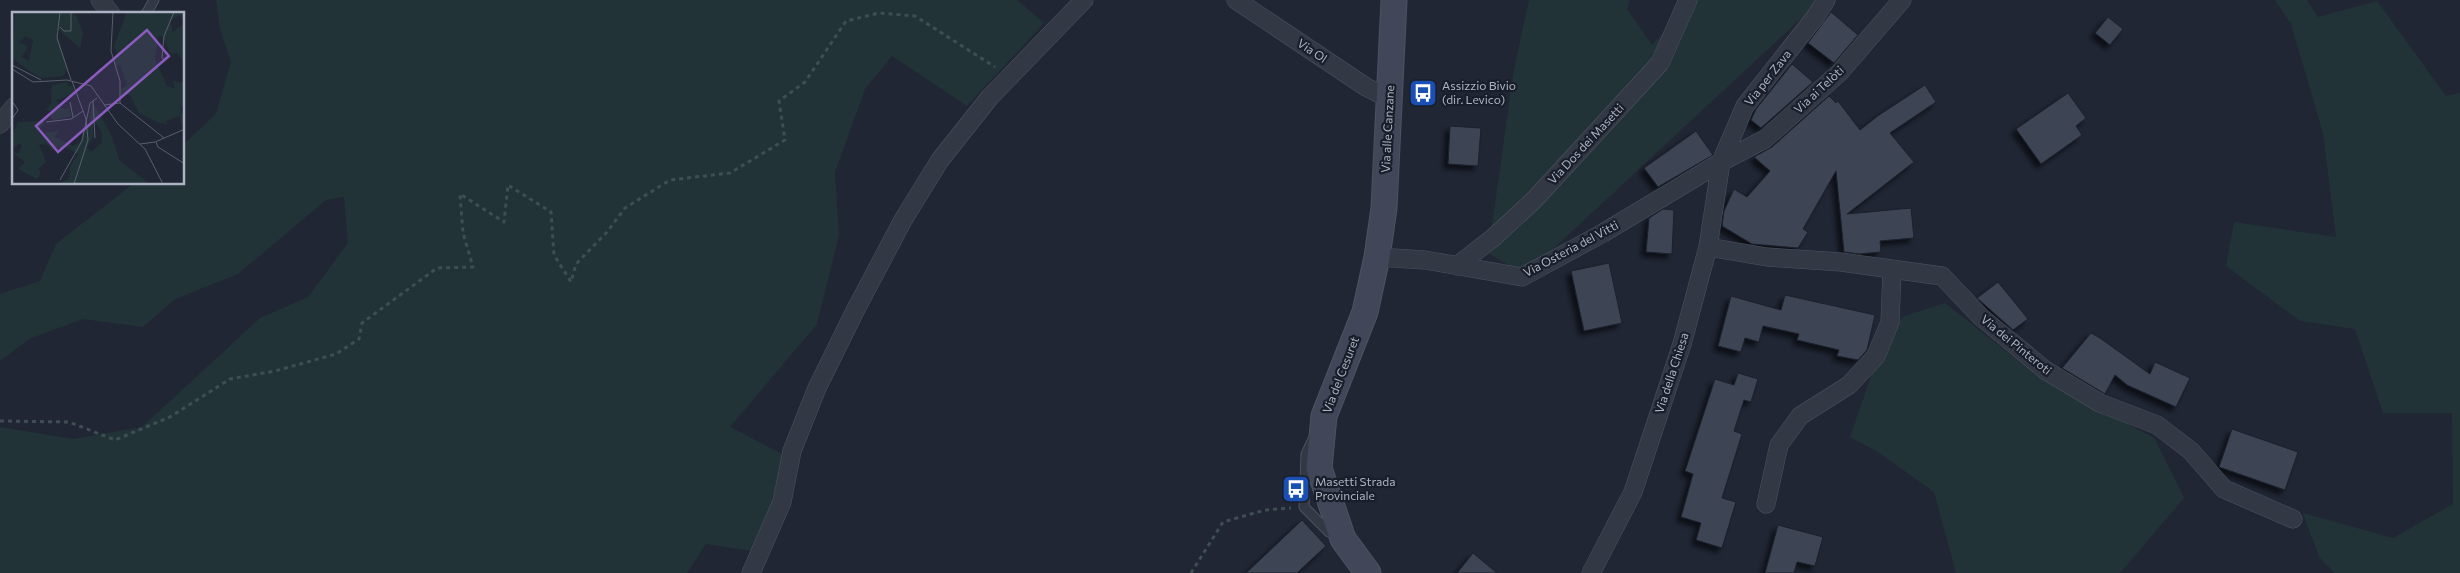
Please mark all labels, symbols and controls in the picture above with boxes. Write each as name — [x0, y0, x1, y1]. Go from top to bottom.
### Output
inset map — [12, 12, 185, 185]
street label: Via Ol — [1295, 35, 1330, 65]
street label: Via per Zava — [1741, 47, 1793, 108]
street label: Via ai Telòti — [1791, 63, 1846, 116]
bus stop icon: Assizzio Bivio (dir. Levico) — [1408, 78, 1438, 108]
place label: Assizzio Bivio (dir. Levico) — [1442, 78, 1516, 106]
street label: Via alle Canzane — [1378, 85, 1396, 173]
street label: Via Dos dei Masetti — [1545, 100, 1626, 186]
street label: Via Osteria del Vitti — [1521, 217, 1620, 279]
street label: Via dei Pinteroti — [1978, 311, 2055, 377]
street label: Via della Chiesa — [1651, 331, 1691, 415]
street label: Via del Cesuret — [1319, 334, 1361, 415]
bus stop icon: Masetti Strada Provinciale — [1281, 474, 1311, 504]
place label: Masetti Strada Provinciale — [1315, 474, 1396, 502]

